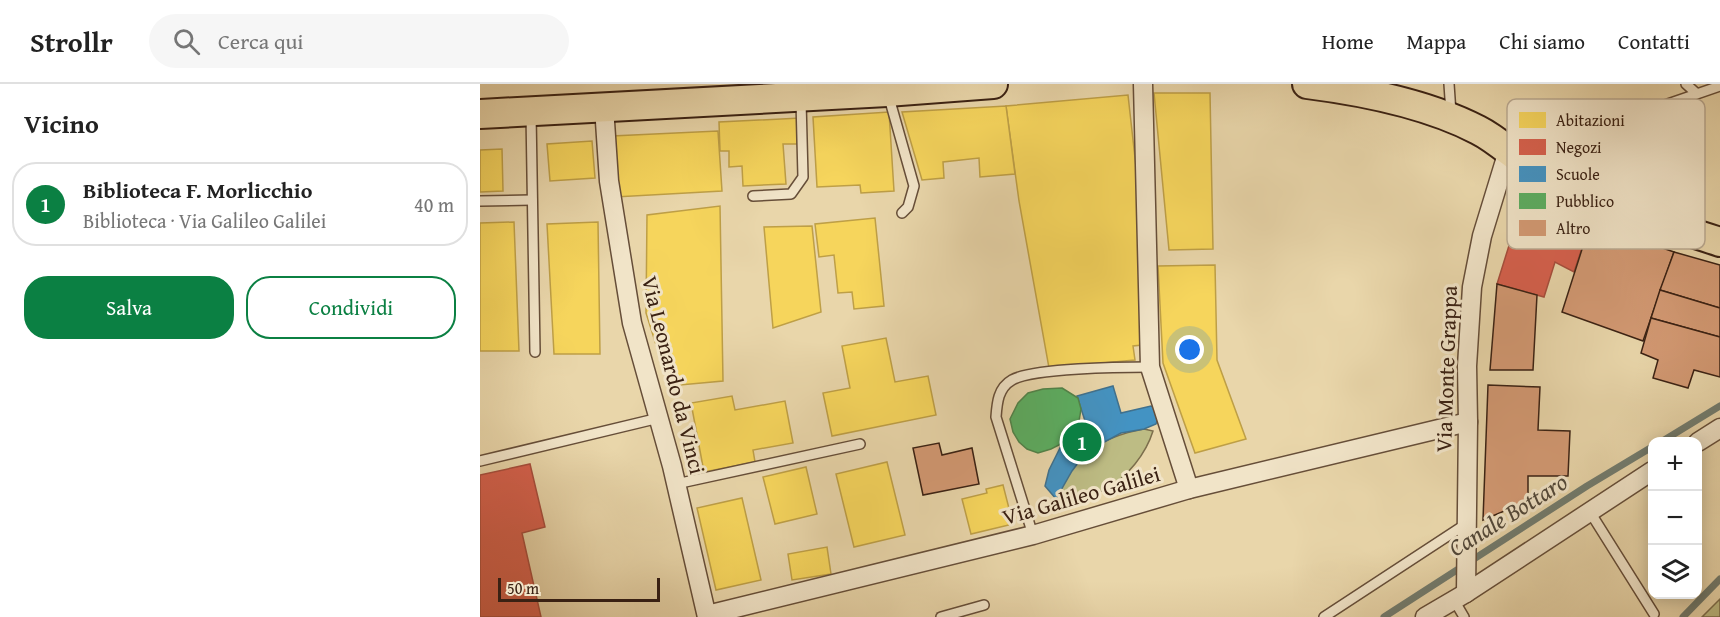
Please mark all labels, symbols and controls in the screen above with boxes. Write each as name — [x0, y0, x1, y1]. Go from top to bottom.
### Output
search box — [149, 14, 569, 68]
text: Strollr — [30, 21, 113, 62]
icon: search — [170, 25, 203, 58]
text: Cerca qui — [218, 25, 304, 57]
text: Home — [1322, 26, 1374, 57]
text: Mappa — [1407, 26, 1466, 57]
text: Chi siamo — [1499, 26, 1585, 57]
text: Contatti — [1618, 26, 1690, 57]
legend — [1507, 99, 1705, 249]
text: Vicino — [24, 104, 99, 143]
text: Abitazioni — [1556, 108, 1625, 132]
text: Negozi — [1556, 135, 1602, 159]
text: Scuole — [1556, 162, 1600, 186]
text: Biblioteca F. Morlicchio — [83, 174, 312, 206]
text: Pubblico — [1556, 189, 1614, 213]
text: 1 — [40, 190, 51, 219]
text: 40 m — [414, 190, 454, 219]
text: Biblioteca · Via Galileo Galilei — [83, 206, 326, 235]
text: Altro — [1556, 216, 1590, 240]
street label: Via Leonardo da Vinci — [634, 272, 714, 478]
button: Salva — [24, 276, 234, 339]
button: Condividi — [246, 276, 456, 339]
street label: Via Monte Grappa — [1427, 285, 1465, 453]
your location — [1175, 335, 1204, 364]
pin: 1 — [1062, 420, 1102, 464]
map controls — [1648, 437, 1702, 599]
button: + — [1648, 437, 1702, 491]
street label: Via Galileo Galilei — [998, 457, 1164, 533]
water label: Canale Bottaro — [1442, 464, 1574, 565]
button: − — [1648, 491, 1702, 545]
button: layers — [1648, 545, 1702, 599]
scale bar — [498, 575, 660, 602]
text: 50 m — [507, 576, 539, 600]

